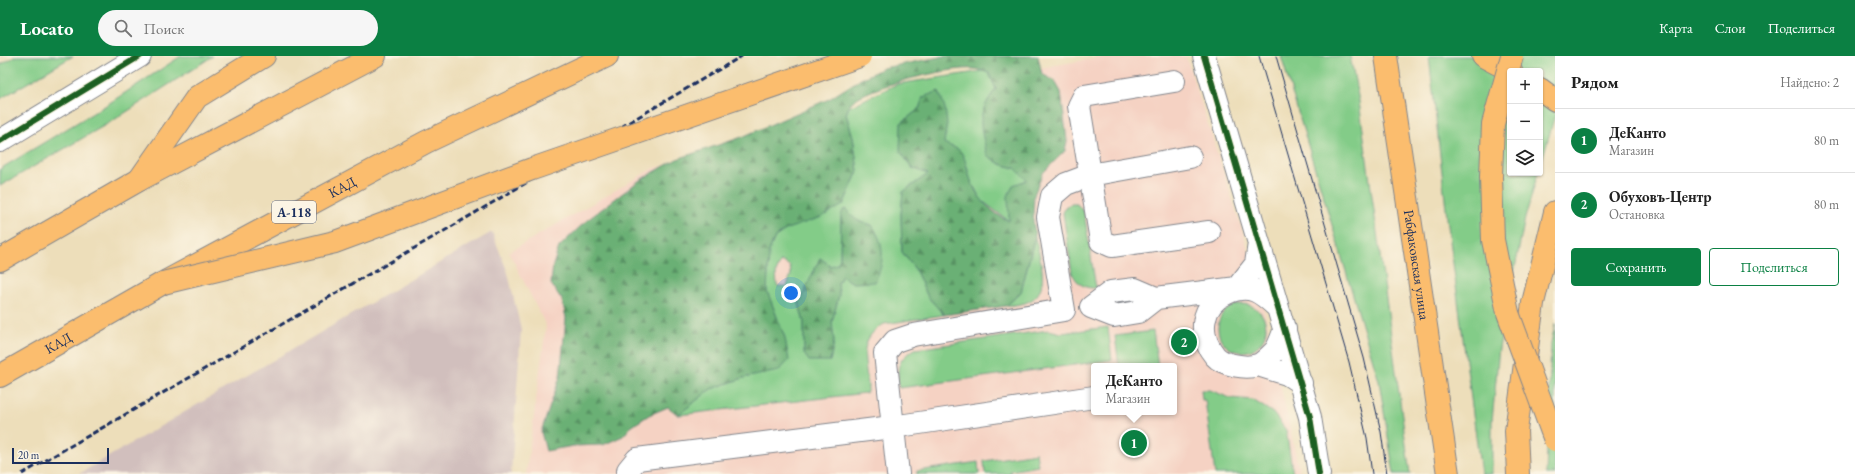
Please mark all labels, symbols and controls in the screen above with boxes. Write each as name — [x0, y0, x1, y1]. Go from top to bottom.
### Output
search box — [98, 10, 378, 46]
text: Locato — [20, 16, 74, 41]
icon: search — [112, 17, 134, 39]
text: Поиск — [144, 19, 184, 38]
text: Карта — [1659, 19, 1693, 37]
text: Слои — [1715, 19, 1746, 37]
text: Поделиться — [1768, 19, 1835, 37]
map controls — [1507, 68, 1543, 176]
button: + — [1507, 68, 1543, 104]
text: Рядом — [1571, 71, 1619, 93]
text: Найдено: 2 — [1780, 74, 1839, 91]
button: − — [1507, 104, 1543, 140]
text: ДеКанто — [1609, 123, 1666, 142]
text: 1 — [1581, 132, 1587, 149]
text: 80 m — [1814, 132, 1839, 149]
button: layers — [1507, 140, 1543, 176]
text: Магазин — [1609, 142, 1654, 159]
street label: КАД — [325, 172, 359, 202]
text: Обуховъ-Центр — [1609, 187, 1712, 206]
text: 2 — [1581, 196, 1587, 213]
text: 80 m — [1814, 196, 1839, 213]
road number: А-118 — [272, 201, 316, 223]
text: Остановка — [1609, 206, 1665, 223]
street label: Рабфаковская улица — [1400, 208, 1434, 321]
button: Сохранить — [1571, 248, 1701, 286]
button: Поделиться — [1709, 248, 1839, 286]
your location — [781, 283, 801, 303]
pin: 2 — [1171, 327, 1197, 357]
street label: КАД — [41, 328, 75, 358]
popup — [1091, 363, 1177, 415]
text: ДеКанто — [1105, 371, 1163, 390]
text: Магазин — [1105, 390, 1150, 407]
pin: 1 — [1121, 428, 1147, 458]
scale bar — [12, 446, 109, 465]
text: 20 m — [18, 448, 39, 462]

